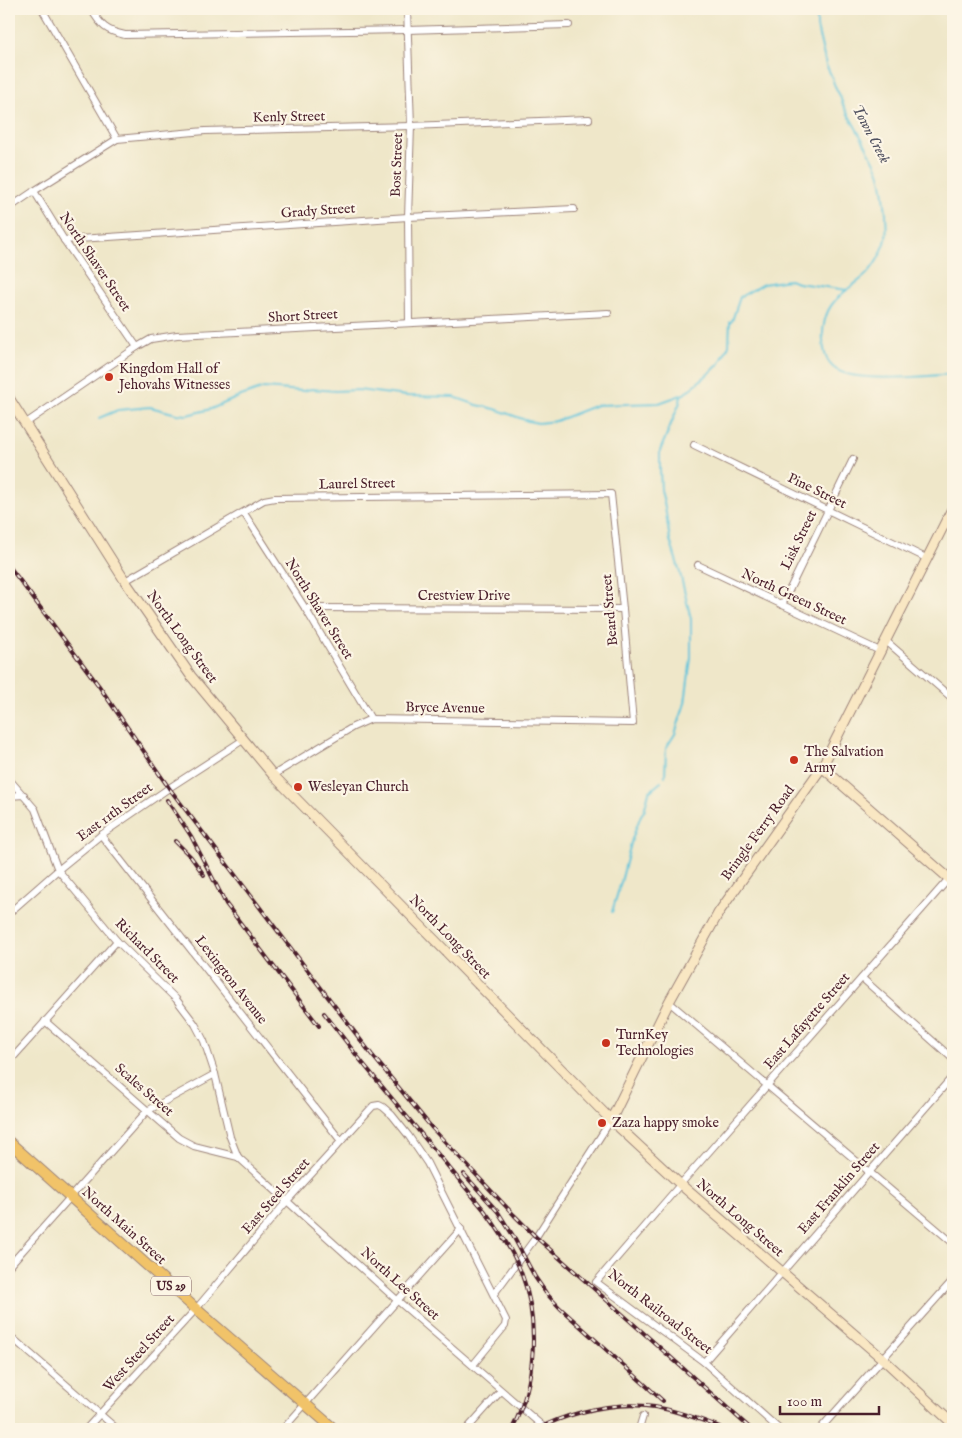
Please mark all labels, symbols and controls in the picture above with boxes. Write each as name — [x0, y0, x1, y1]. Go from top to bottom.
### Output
water label: Town Creek — [848, 101, 894, 167]
street label: Kenly Street — [253, 107, 326, 127]
street label: Bost Street — [387, 132, 407, 197]
street label: Grady Street — [280, 199, 356, 223]
street label: North Shaver Street — [55, 209, 135, 315]
street label: Short Street — [268, 305, 339, 327]
place label: Kingdom Hall of Jehovahs Witnesses — [117, 360, 230, 394]
marker: Kingdom Hall of Jehovahs Witnesses — [103, 371, 115, 383]
street label: Pine Street — [784, 469, 850, 513]
street label: Laurel Street — [319, 474, 396, 494]
street label: Lisk Street — [777, 507, 821, 573]
street label: North Shaver Street — [281, 555, 357, 663]
street label: North Green Street — [738, 565, 850, 629]
street label: Beard Street — [598, 573, 622, 647]
street label: North Long Street — [142, 587, 222, 687]
street label: Crestview Drive — [418, 587, 511, 605]
street label: Bryce Avenue — [405, 698, 485, 718]
place label: The Salvation Army — [803, 743, 884, 777]
marker: The Salvation Army — [788, 754, 800, 766]
street label: East 11th Street — [74, 778, 156, 845]
place label: Wesleyan Church — [308, 778, 409, 796]
marker: Wesleyan Church — [292, 781, 304, 793]
street label: Bringle Ferry Road — [717, 781, 799, 884]
street label: North Long Street — [405, 891, 495, 983]
street label: Richard Street — [111, 915, 183, 987]
street label: Lexington Avenue — [191, 932, 272, 1028]
street label: East Lafayette Street — [760, 969, 854, 1073]
place label: TurnKey Technologies — [616, 1026, 694, 1060]
marker: TurnKey Technologies — [600, 1037, 612, 1049]
street label: Scales Street — [111, 1060, 177, 1121]
place label: Zaza happy smoke — [612, 1114, 719, 1132]
marker: Zaza happy smoke — [596, 1117, 608, 1129]
street label: East Franklin Street — [794, 1138, 884, 1238]
street label: East Steel Street — [238, 1154, 314, 1238]
street label: North Long Street — [693, 1175, 788, 1261]
street label: North Main Street — [78, 1183, 170, 1269]
street label: North Lee Street — [357, 1244, 443, 1324]
street label: North Railroad Street — [604, 1266, 716, 1359]
road number: US 29 — [151, 1276, 191, 1295]
street label: West Steel Street — [99, 1310, 179, 1396]
scale bar — [780, 1383, 878, 1415]
text: 100 m — [787, 1392, 823, 1411]

